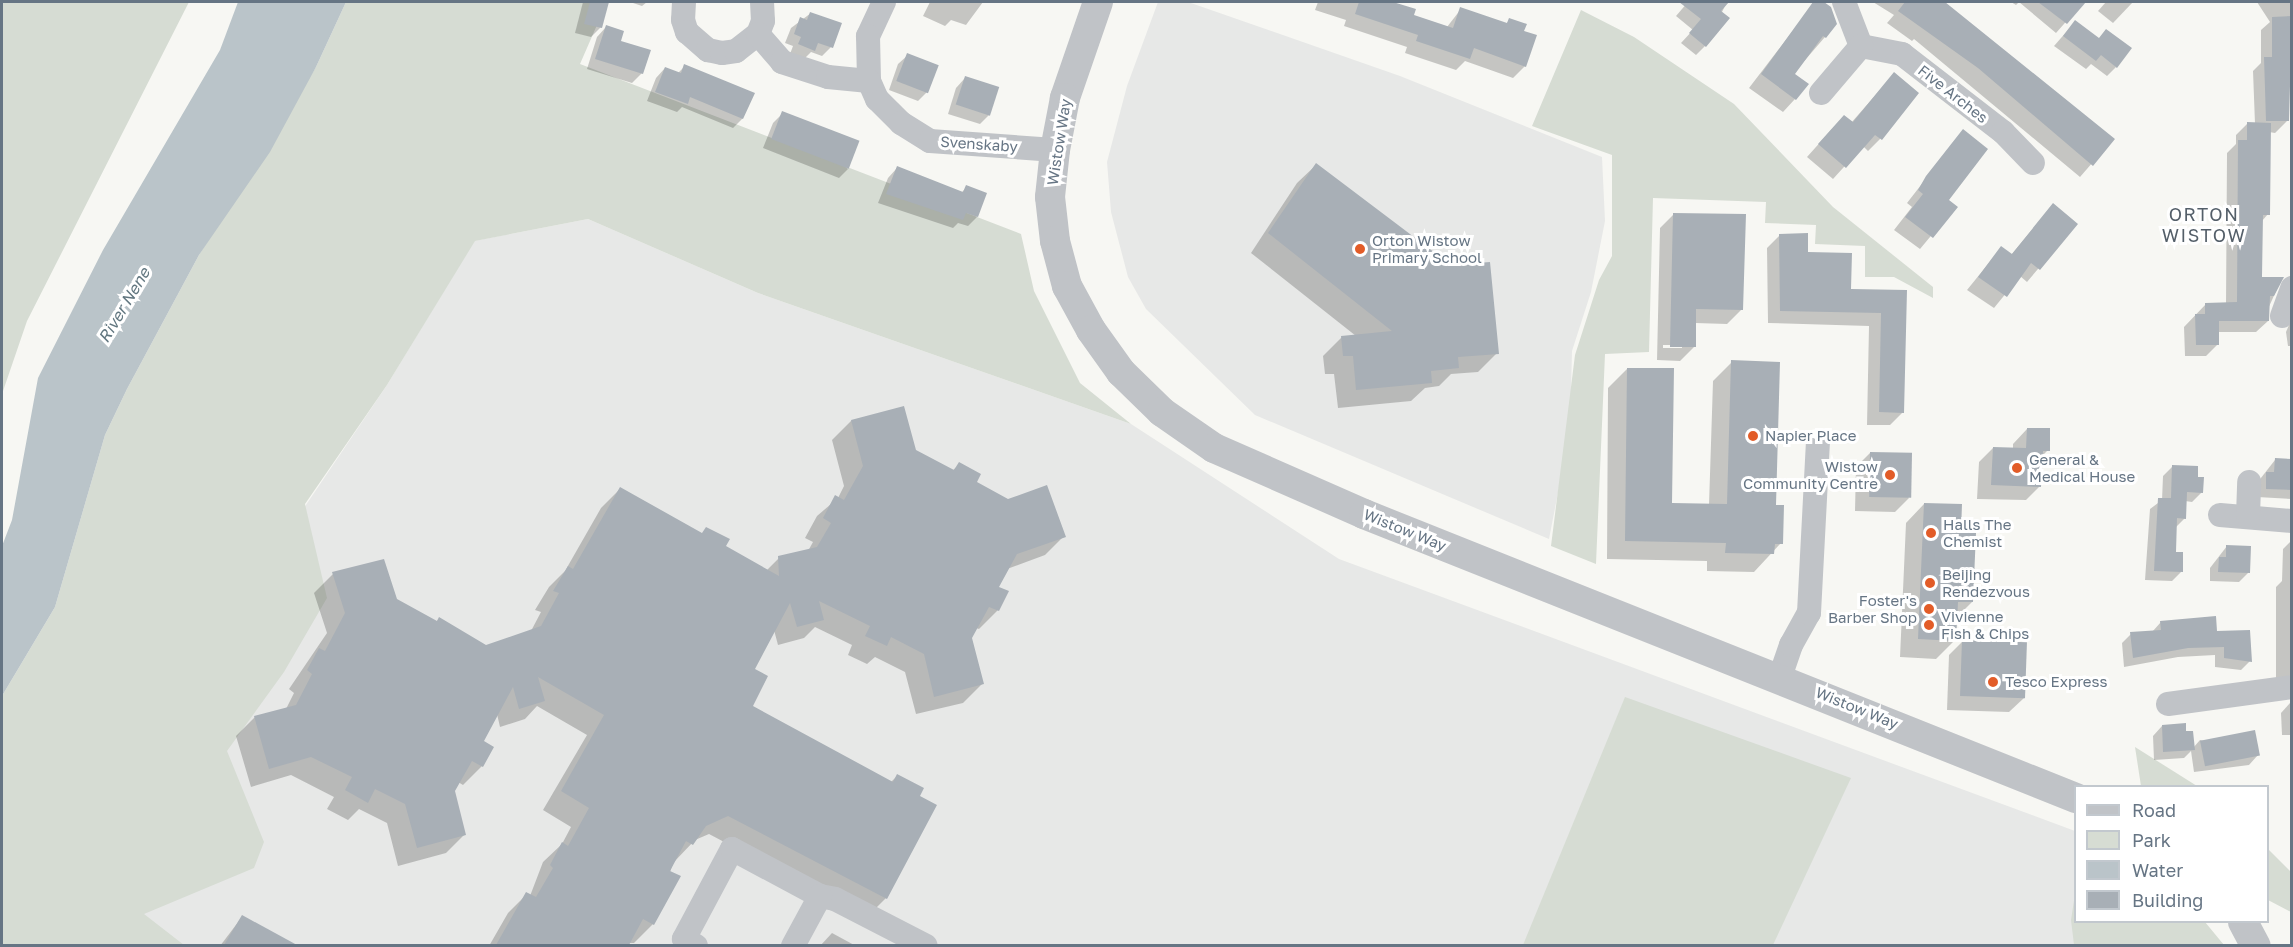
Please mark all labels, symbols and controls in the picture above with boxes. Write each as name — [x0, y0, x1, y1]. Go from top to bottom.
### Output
street label: Five Arches — [1915, 61, 1991, 127]
street label: Wistow Way — [1043, 97, 1075, 187]
street label: Svenskaby — [940, 132, 1018, 156]
district label: ORTON WISTOW — [2162, 204, 2246, 246]
place label: Orton Wistow Primary School — [1372, 231, 1482, 266]
marker: Orton Wistow Primary School — [1353, 242, 1367, 256]
water label: River Nene — [94, 264, 154, 346]
place label: Napier Place — [1765, 427, 1856, 445]
marker: Napier Place — [1746, 429, 1760, 443]
place label: General & Medical House — [2029, 450, 2135, 485]
place label: Wistow Community Centre — [1743, 457, 1878, 492]
marker: General & Medical House — [2010, 461, 2024, 475]
marker: Wistow Community Centre — [1883, 468, 1897, 482]
street label: Wistow Way — [1361, 505, 1449, 555]
place label: Halls The Chemist — [1943, 515, 2011, 550]
marker: Halls The Chemist — [1924, 526, 1938, 540]
place label: Beijing Rendezvous — [1942, 565, 2030, 600]
marker: Beijing Rendezvous — [1923, 576, 1937, 590]
place label: Foster's Barber Shop — [1828, 591, 1917, 626]
marker: Foster's Barber Shop — [1922, 602, 1936, 616]
place label: Vivienne Fish & Chips — [1941, 607, 2029, 642]
marker: Vivienne Fish & Chips — [1922, 618, 1936, 632]
place label: Tesco Express — [2005, 673, 2107, 691]
marker: Tesco Express — [1986, 675, 2000, 689]
street label: Wistow Way — [1813, 683, 1901, 733]
legend — [2074, 785, 2269, 923]
text: Road — [2132, 799, 2176, 821]
text: Park — [2132, 829, 2171, 851]
text: Water — [2132, 859, 2183, 881]
text: Building — [2132, 889, 2203, 911]

